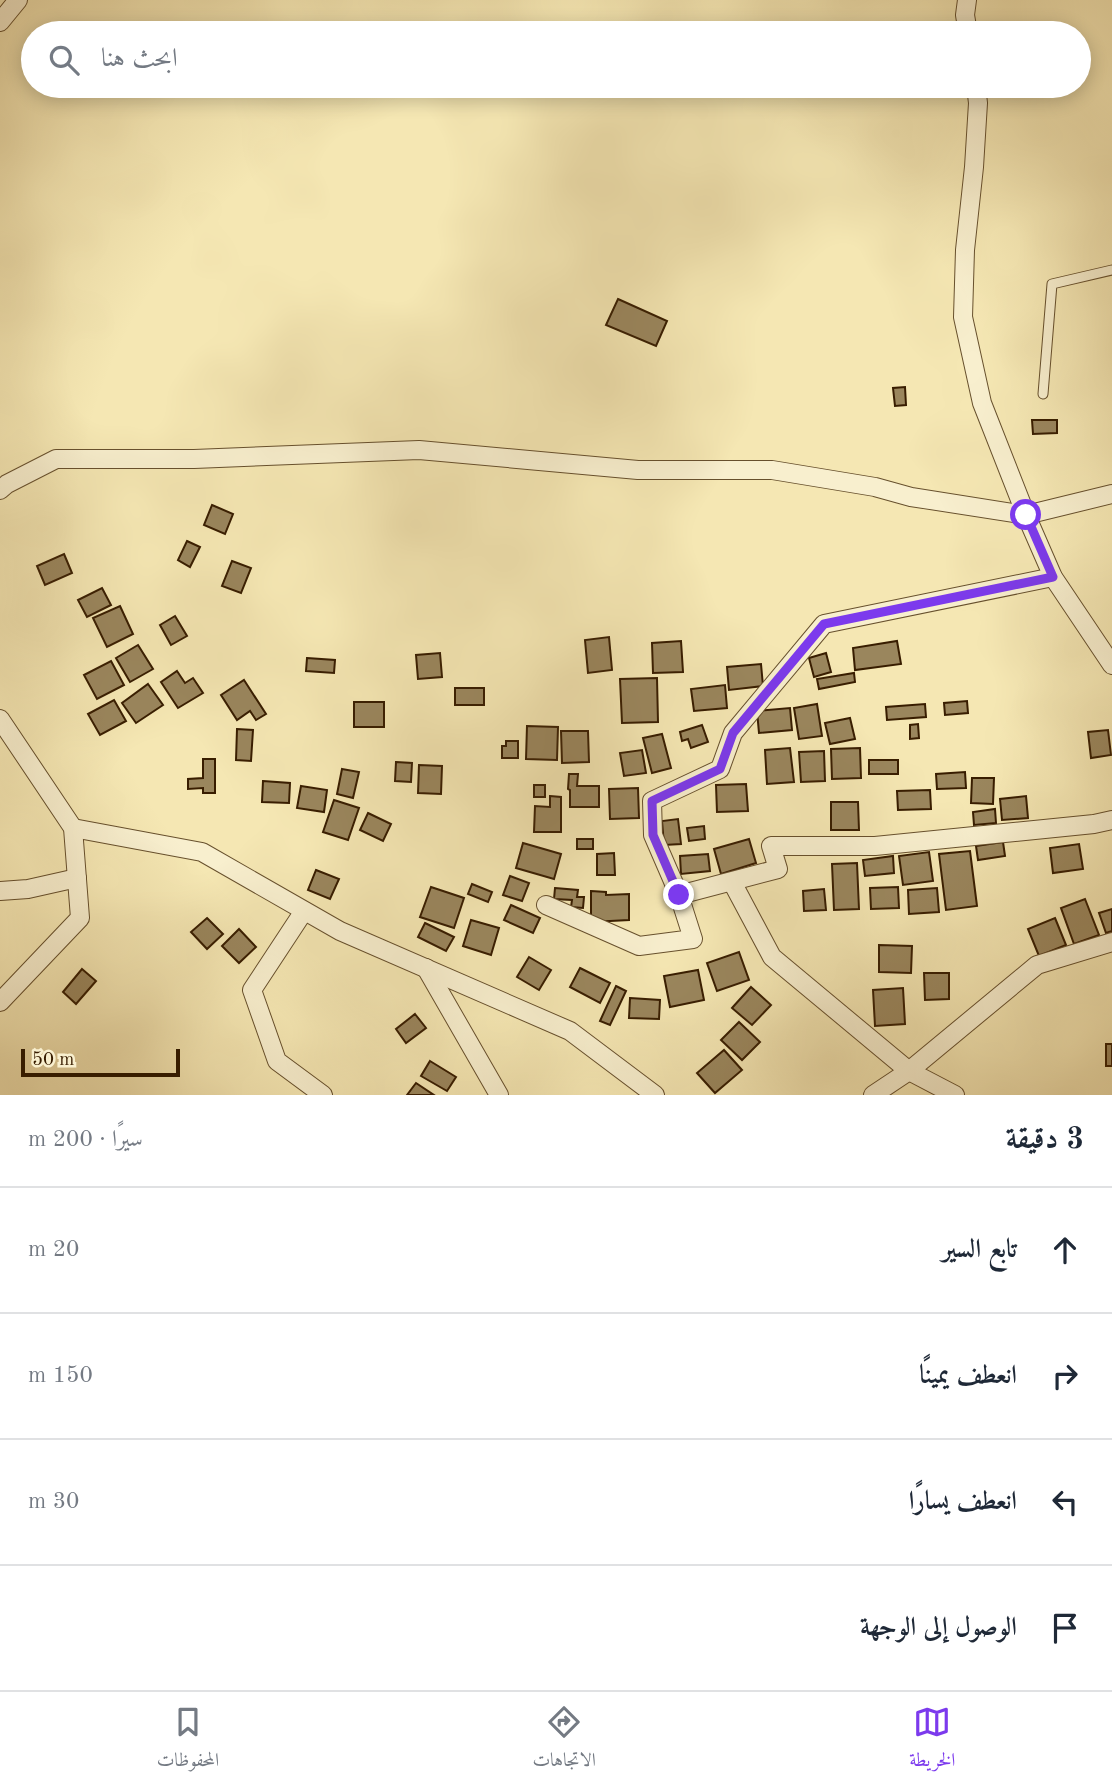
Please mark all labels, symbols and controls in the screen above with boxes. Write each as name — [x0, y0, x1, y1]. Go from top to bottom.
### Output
search box — [21, 21, 1091, 98]
icon: search — [45, 41, 83, 79]
text: ابحث هنا — [101, 46, 178, 72]
route start — [1010, 499, 1041, 530]
route end — [663, 879, 694, 910]
scale bar — [21, 1046, 180, 1078]
text: 50 m — [32, 1051, 74, 1070]
text: 3 دقيقة — [1006, 1125, 1084, 1155]
text: سيرًا · 200 m — [28, 1128, 143, 1151]
icon: ahead — [1046, 1231, 1084, 1269]
text: تابع السير — [942, 1237, 1017, 1263]
text: 20 m — [28, 1238, 79, 1261]
icon: right — [1046, 1357, 1084, 1395]
text: انعطف يمينًا — [919, 1363, 1017, 1389]
text: 150 m — [28, 1364, 93, 1387]
icon: left — [1046, 1483, 1084, 1521]
text: انعطف يسارًا — [909, 1489, 1017, 1515]
text: 30 m — [28, 1490, 79, 1513]
icon: arrive — [1046, 1609, 1084, 1647]
text: الوصول إلى الوجهة — [860, 1615, 1017, 1641]
tab: المحفوظات — [157, 1703, 219, 1778]
tab: الاتجاهات — [532, 1703, 596, 1778]
tab: الخريطة — [909, 1703, 955, 1778]

